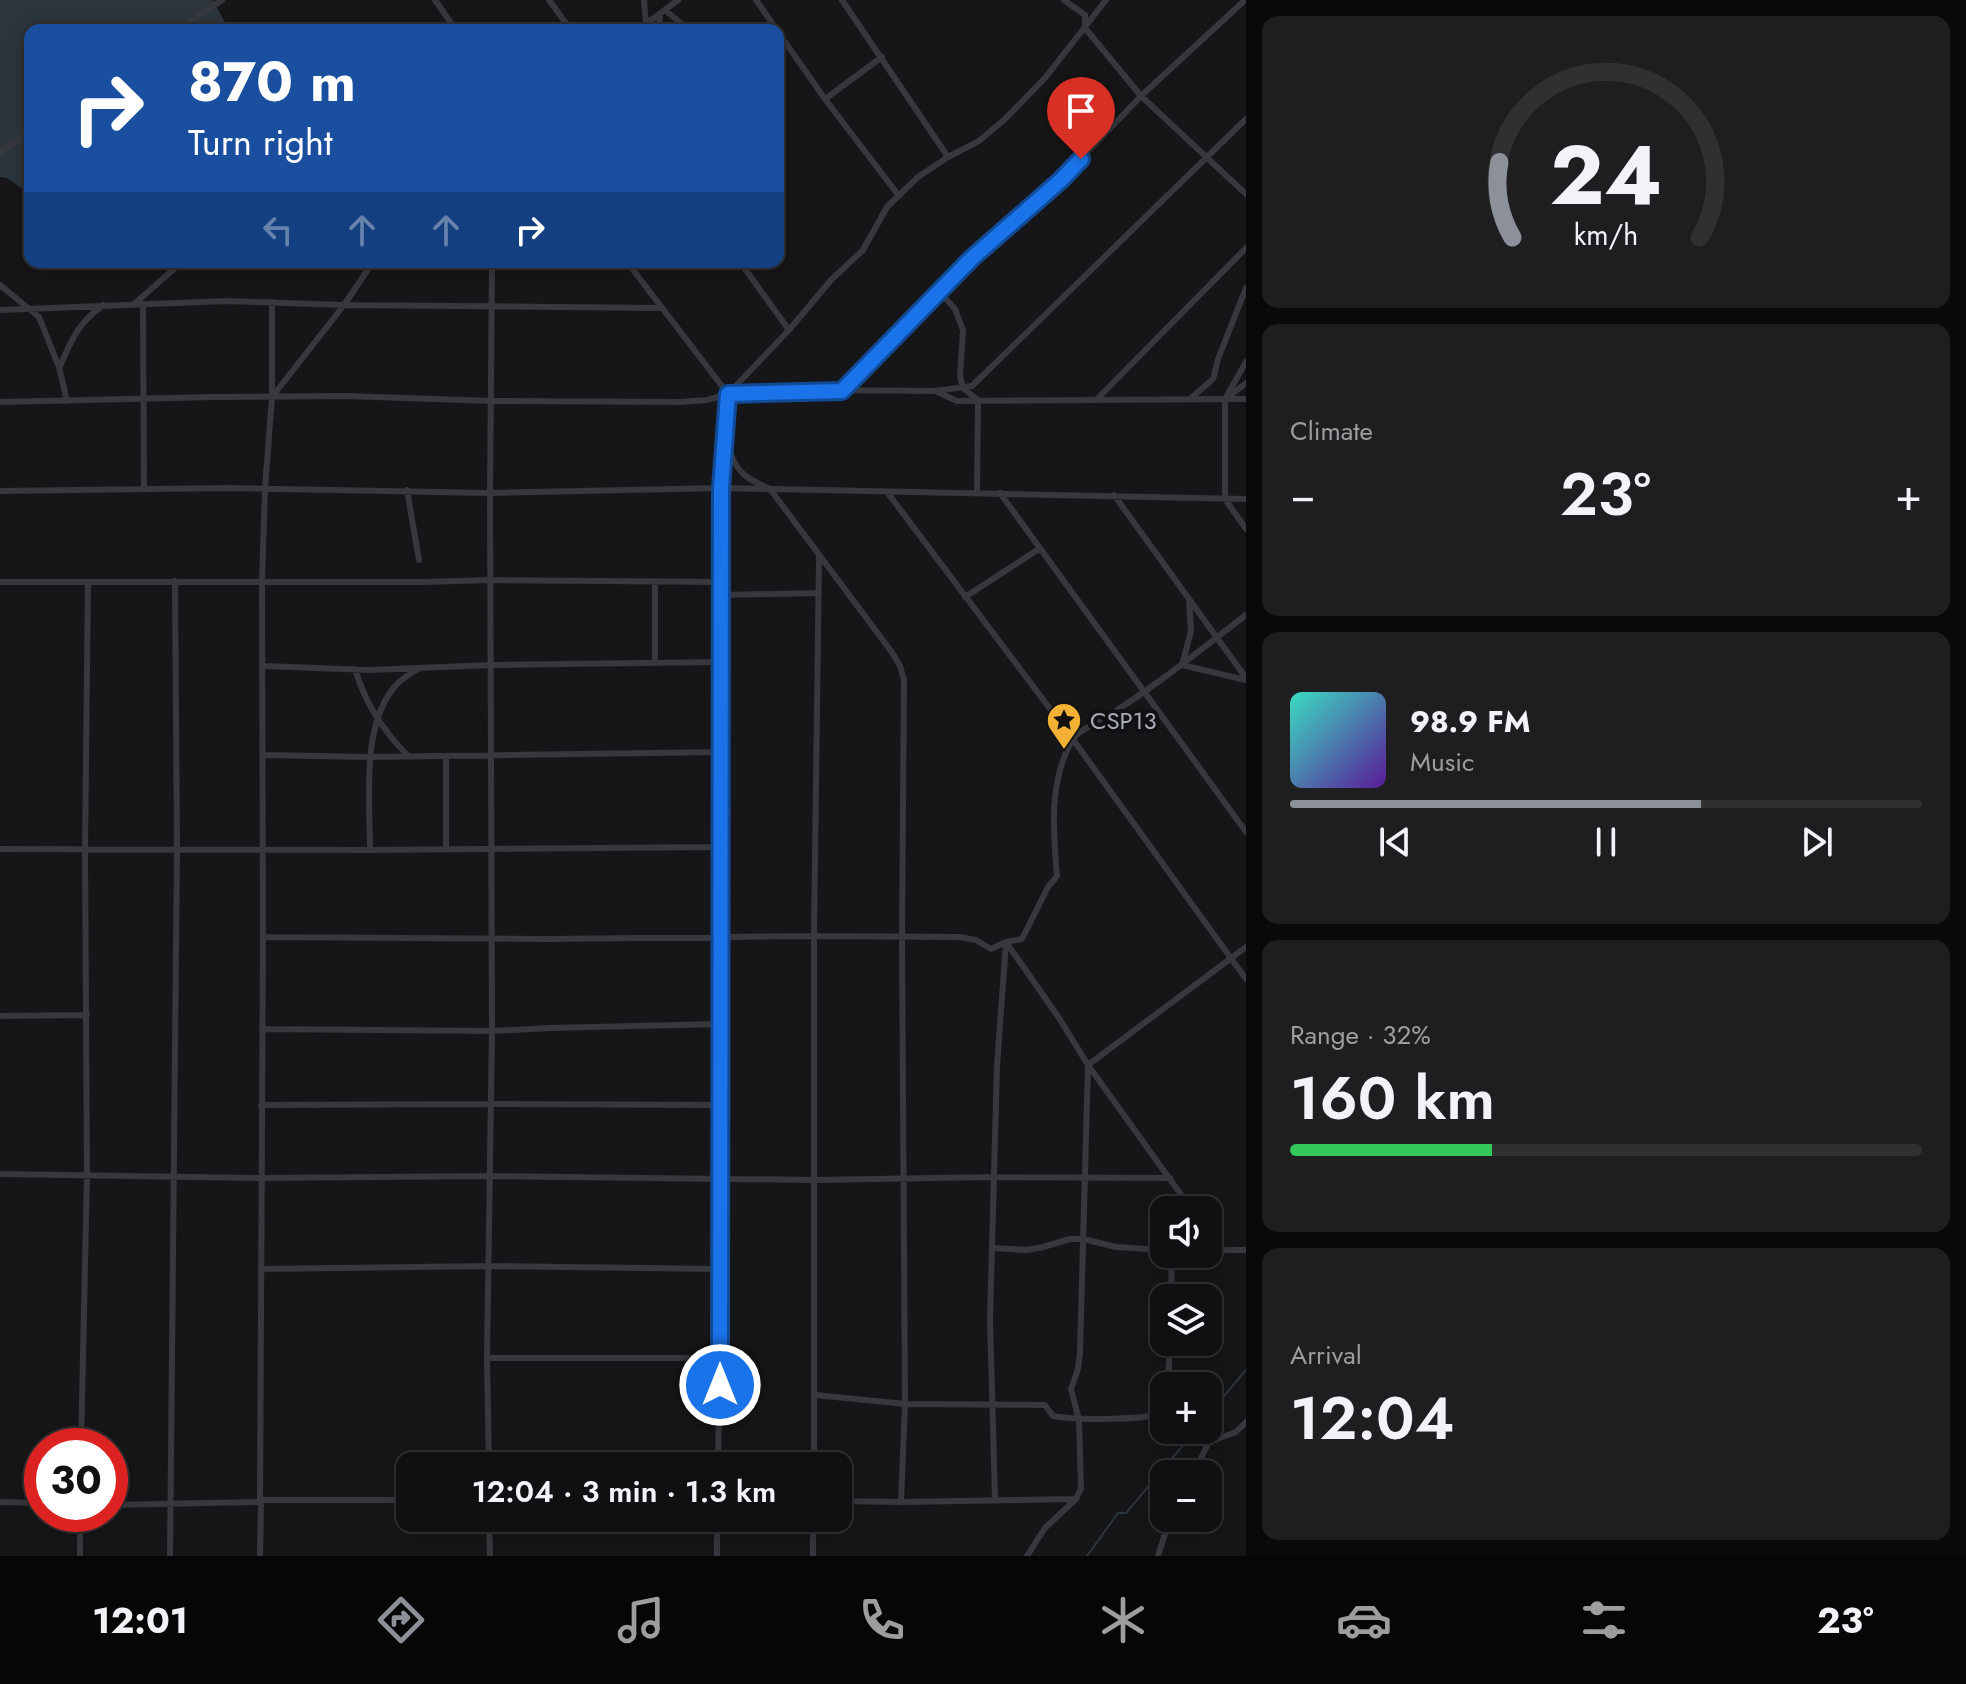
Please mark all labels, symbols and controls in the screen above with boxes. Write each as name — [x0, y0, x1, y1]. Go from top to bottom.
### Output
text: 870 m — [188, 41, 356, 122]
icon: right — [56, 56, 160, 160]
pin — [1047, 77, 1115, 159]
icon: arrive — [1059, 89, 1103, 133]
text: 24 — [1550, 115, 1662, 235]
text: Turn right — [188, 116, 333, 168]
icon: left — [256, 208, 300, 252]
icon: ahead — [340, 208, 384, 252]
icon: ahead — [424, 208, 468, 252]
icon: right — [508, 208, 552, 252]
text: km/h — [1574, 214, 1638, 256]
text: Climate — [1290, 412, 1373, 450]
text: 23° — [1560, 451, 1651, 538]
text: − — [1290, 463, 1316, 527]
text: + — [1895, 463, 1922, 527]
text: 98.9 FM — [1410, 700, 1530, 743]
place icon: CSP13 — [1045, 701, 1083, 751]
place label: CSP13 — [1090, 703, 1157, 738]
text: Music — [1410, 743, 1474, 781]
icon: previous — [1373, 820, 1417, 864]
icon: pause — [1584, 820, 1628, 864]
icon: next — [1795, 820, 1839, 864]
text: Range · 32% — [1290, 1016, 1431, 1054]
text: 160 km — [1290, 1055, 1495, 1142]
map controls — [1150, 1196, 1222, 1532]
button: sound — [1150, 1196, 1222, 1268]
button: layers — [1150, 1284, 1222, 1356]
text: Arrival — [1290, 1336, 1362, 1374]
position arrow — [678, 1343, 762, 1427]
button: + — [1150, 1372, 1222, 1444]
text: 12:04 — [1290, 1375, 1454, 1462]
speed limit sign: 30 — [24, 1428, 128, 1532]
button: − — [1150, 1460, 1222, 1532]
text: 12:04 · 3 min · 1.3 km — [472, 1470, 776, 1513]
icon: directions — [373, 1592, 429, 1648]
icon: music — [613, 1592, 669, 1648]
icon: phone — [854, 1592, 910, 1648]
icon: climate — [1095, 1592, 1151, 1648]
icon: car — [1336, 1592, 1392, 1648]
icon: filters — [1576, 1592, 1632, 1648]
text: 12:01 — [92, 1594, 188, 1646]
text: 23° — [1817, 1594, 1874, 1646]

